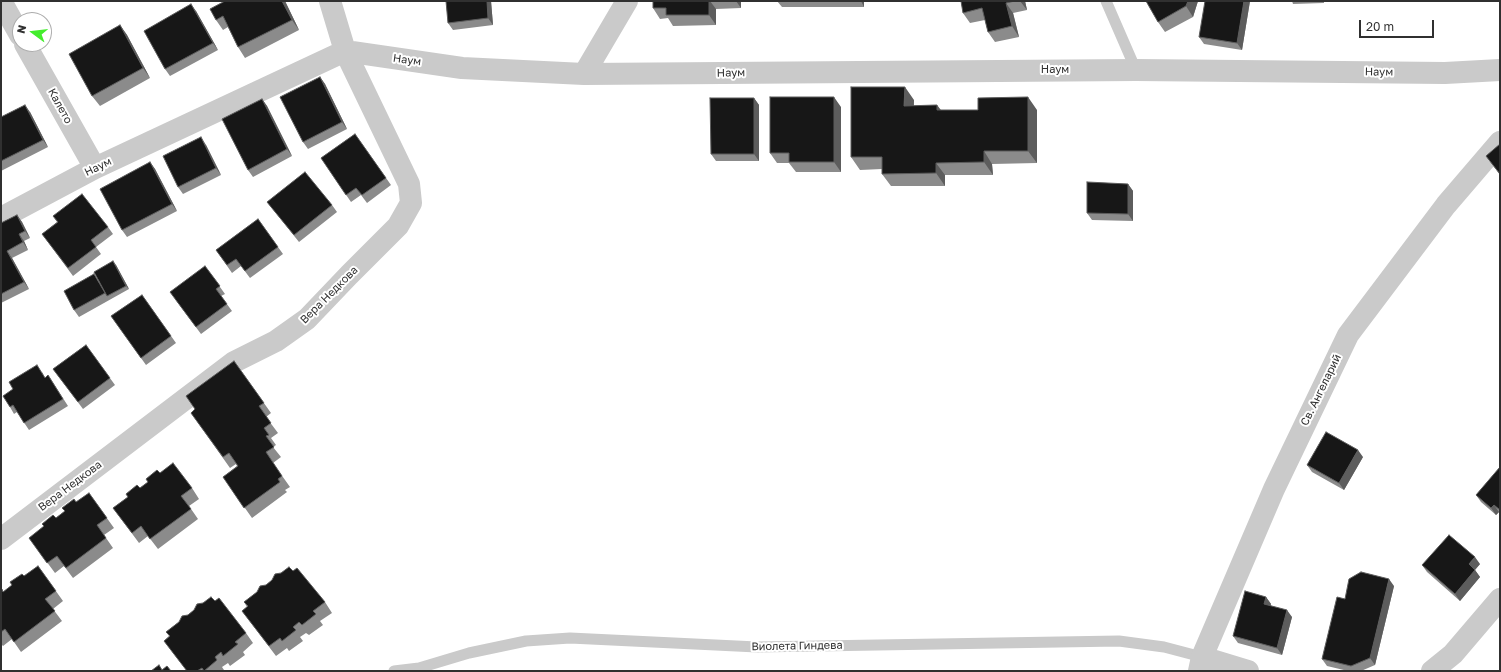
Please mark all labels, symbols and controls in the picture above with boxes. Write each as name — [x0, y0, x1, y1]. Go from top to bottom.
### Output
north arrow — [12, 12, 52, 52]
scale bar — [1361, 12, 1436, 38]
text: 20 m — [1366, 19, 1394, 34]
text: N — [14, 23, 28, 35]
street label: Наум — [392, 51, 422, 69]
street label: Наум — [1041, 63, 1069, 77]
street label: Наум — [1365, 65, 1393, 79]
street label: Наум — [717, 66, 745, 80]
street label: Калето — [45, 86, 75, 126]
street label: Наум — [82, 155, 114, 179]
street label: Вера Недкова — [297, 263, 361, 327]
street label: Св. Ангеларий — [1298, 352, 1344, 428]
street label: Вера Недкова — [36, 458, 104, 514]
street label: Виолета Гиндева — [751, 639, 843, 653]

